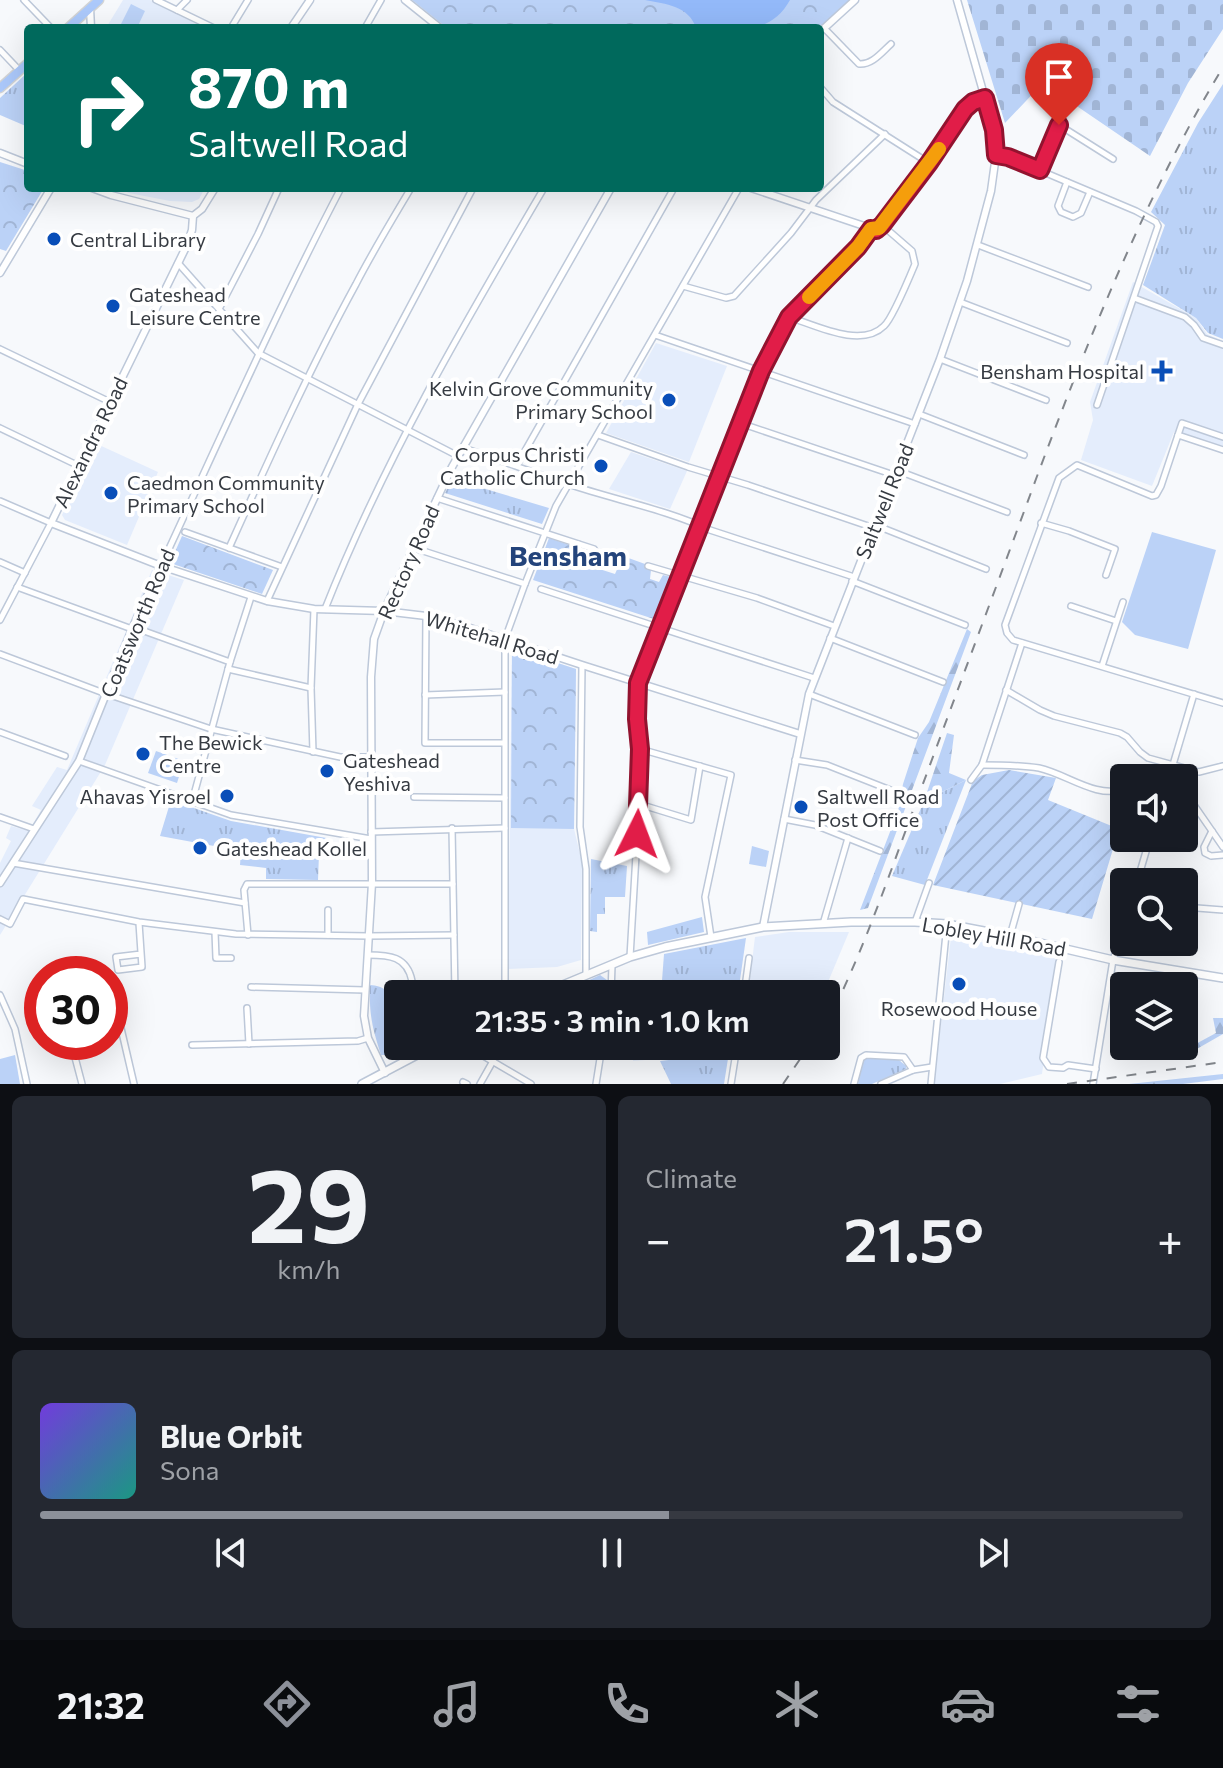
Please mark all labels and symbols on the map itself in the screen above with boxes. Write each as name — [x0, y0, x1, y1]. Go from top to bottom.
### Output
pin — [1025, 43, 1093, 125]
place label: Central Library — [70, 227, 206, 251]
marker: Central Library — [45, 230, 63, 248]
place label: Gateshead Leisure Centre — [129, 282, 261, 329]
marker: Gateshead Leisure Centre — [104, 297, 122, 315]
place label: Bensham Hospital — [980, 359, 1144, 383]
marker: Bensham Hospital — [1151, 360, 1173, 382]
street label: Alexandra Road — [48, 373, 132, 511]
place label: Kelvin Grove Community Primary School — [429, 376, 653, 423]
marker: Kelvin Grove Community Primary School — [660, 391, 678, 409]
street label: Saltwell Road — [850, 440, 918, 562]
place label: Corpus Christi Catholic Church — [440, 442, 585, 489]
marker: Corpus Christi Catholic Church — [592, 457, 610, 475]
place label: Caedmon Community Primary School — [127, 470, 325, 517]
marker: Caedmon Community Primary School — [102, 484, 120, 502]
street label: Rectory Road — [372, 501, 444, 623]
district label: Bensham — [509, 538, 627, 572]
street label: Coatsworth Road — [95, 545, 179, 701]
street label: Whitehall Road — [422, 605, 562, 669]
place label: The Bewick Centre — [159, 730, 263, 777]
marker: The Bewick Centre — [134, 745, 152, 763]
place label: Gateshead Yeshiva — [343, 748, 440, 795]
marker: Gateshead Yeshiva — [318, 762, 336, 780]
place label: Ahavas Yisroel — [80, 784, 211, 808]
place label: Saltwell Road Post Office — [817, 784, 939, 831]
marker: Ahavas Yisroel — [218, 787, 236, 805]
position arrow — [595, 792, 679, 876]
marker: Saltwell Road Post Office — [792, 798, 810, 816]
place label: Gateshead Kollel — [216, 836, 367, 860]
marker: Gateshead Kollel — [191, 839, 209, 857]
street label: Lobley Hill Road — [920, 912, 1068, 960]
speed limit sign: 30 — [24, 956, 128, 1060]
marker: Rosewood House — [950, 975, 968, 993]
place label: Rosewood House — [881, 996, 1037, 1020]

